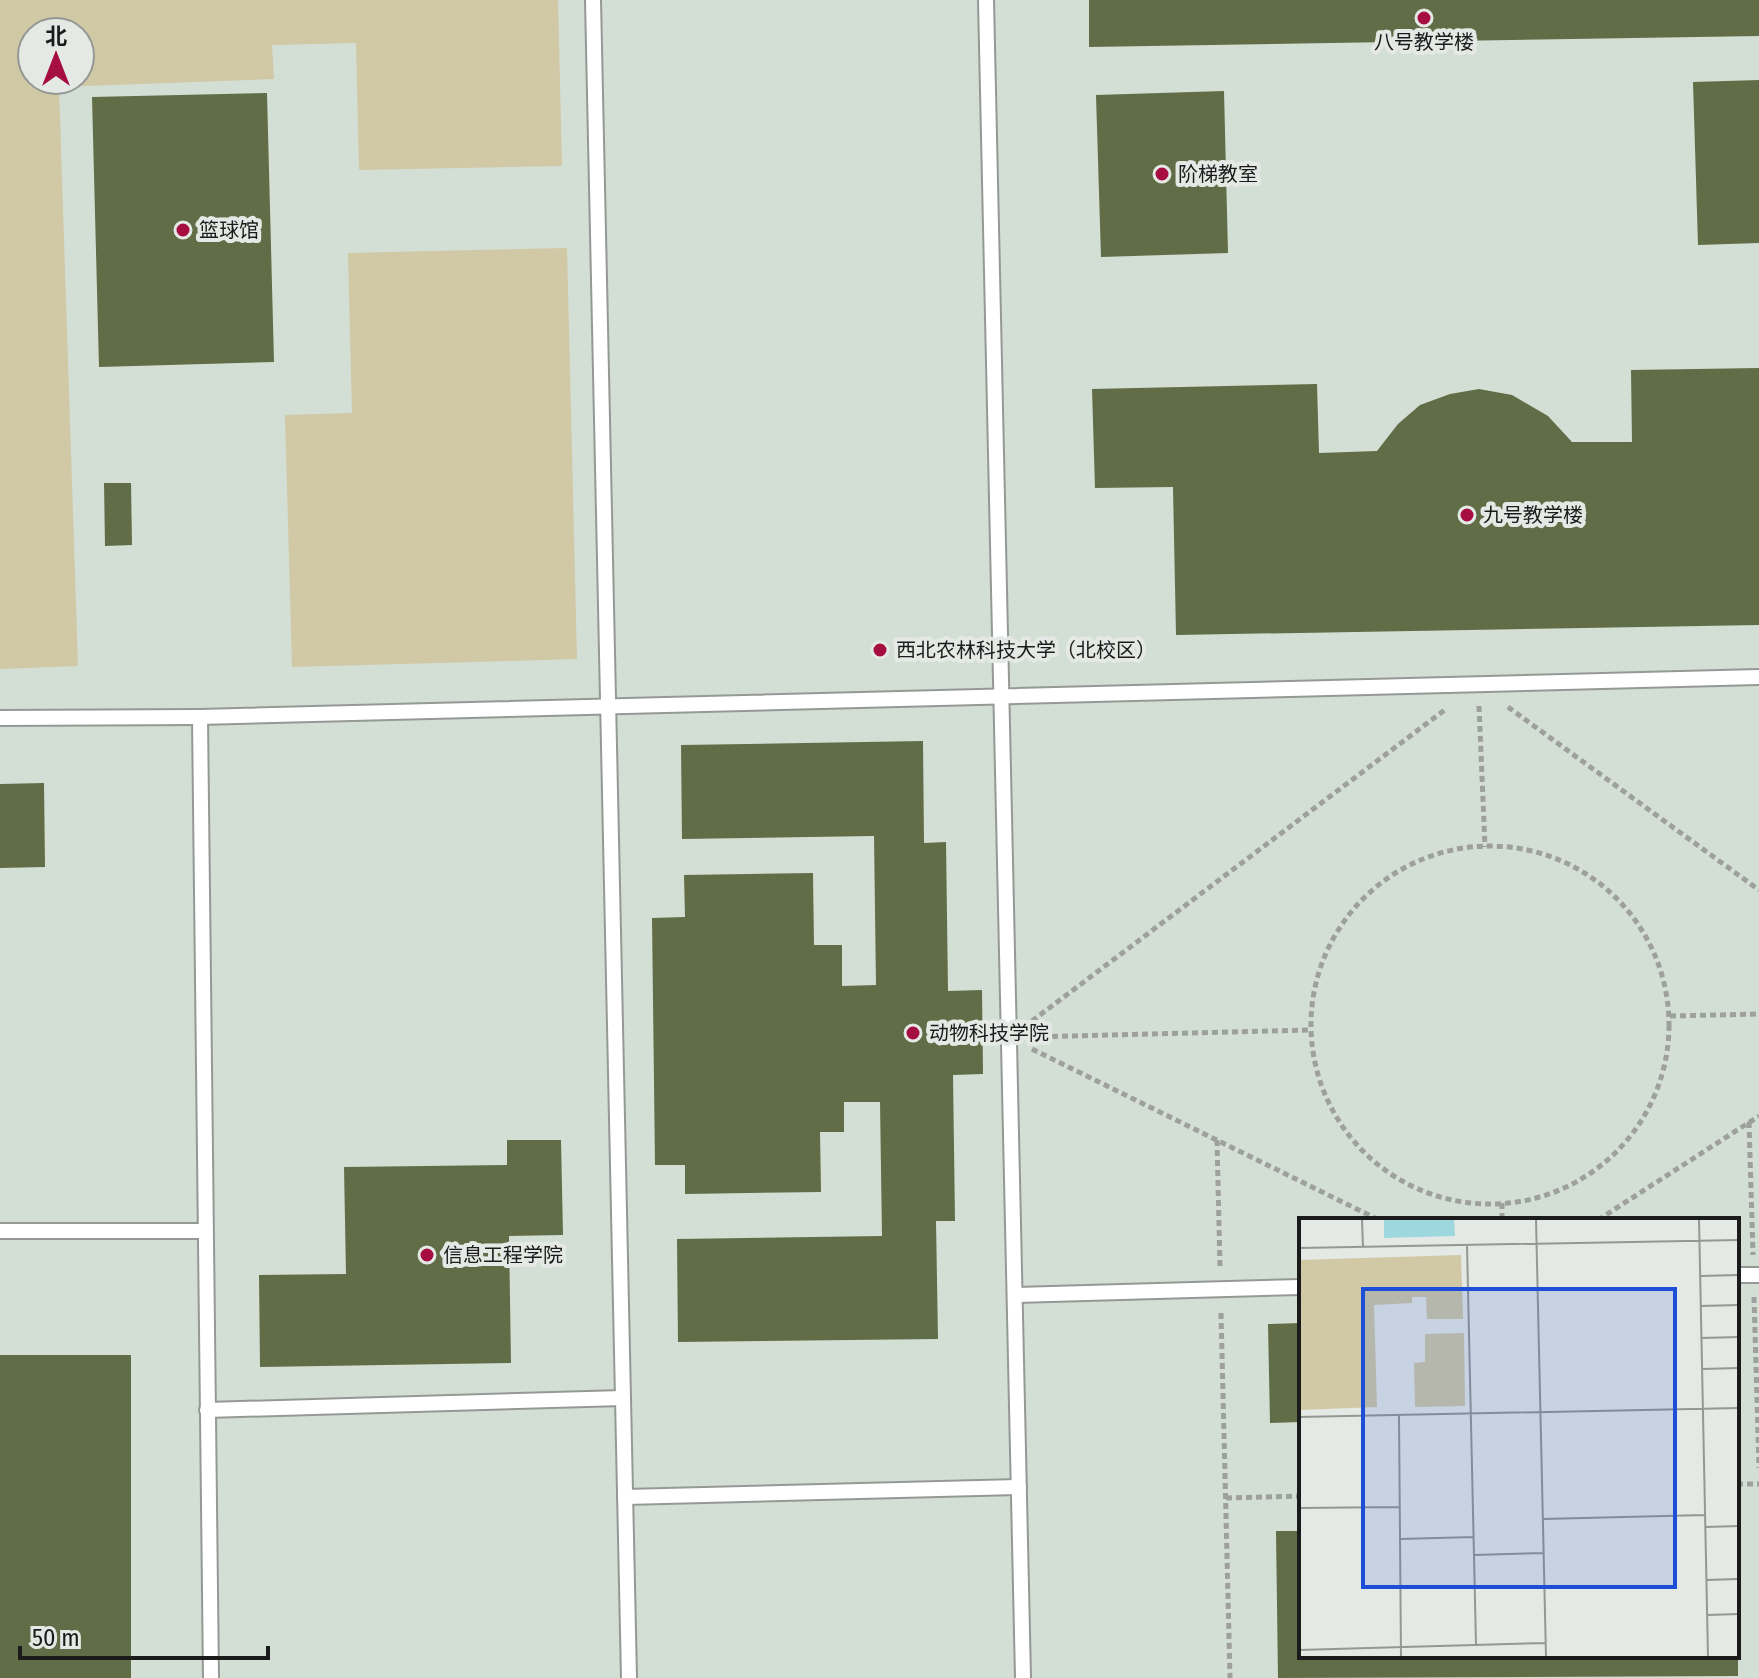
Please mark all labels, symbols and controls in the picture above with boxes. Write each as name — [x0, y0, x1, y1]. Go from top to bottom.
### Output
marker: 八号教学楼 — [1415, 9, 1433, 27]
north arrow — [16, 16, 96, 96]
text: 北 — [45, 23, 67, 50]
place label: 八号教学楼 — [1374, 30, 1474, 54]
place label: 阶梯教室 — [1178, 162, 1258, 186]
marker: 阶梯教室 — [1153, 165, 1171, 183]
place label: 篮球馆 — [199, 218, 259, 242]
marker: 篮球馆 — [174, 221, 192, 239]
place label: 九号教学楼 — [1483, 503, 1583, 527]
marker: 九号教学楼 — [1458, 506, 1476, 524]
place label: 西北农林科技大学（北校区） — [896, 638, 1156, 662]
marker: 西北农林科技大学（北校区） — [871, 641, 889, 659]
place label: 动物科技学院 — [929, 1021, 1049, 1045]
marker: 动物科技学院 — [904, 1024, 922, 1042]
inset map — [1299, 1218, 1739, 1658]
place label: 信息工程学院 — [443, 1243, 563, 1267]
marker: 信息工程学院 — [418, 1246, 436, 1264]
scale bar — [20, 1610, 268, 1660]
text: 50 m — [32, 1624, 80, 1652]

